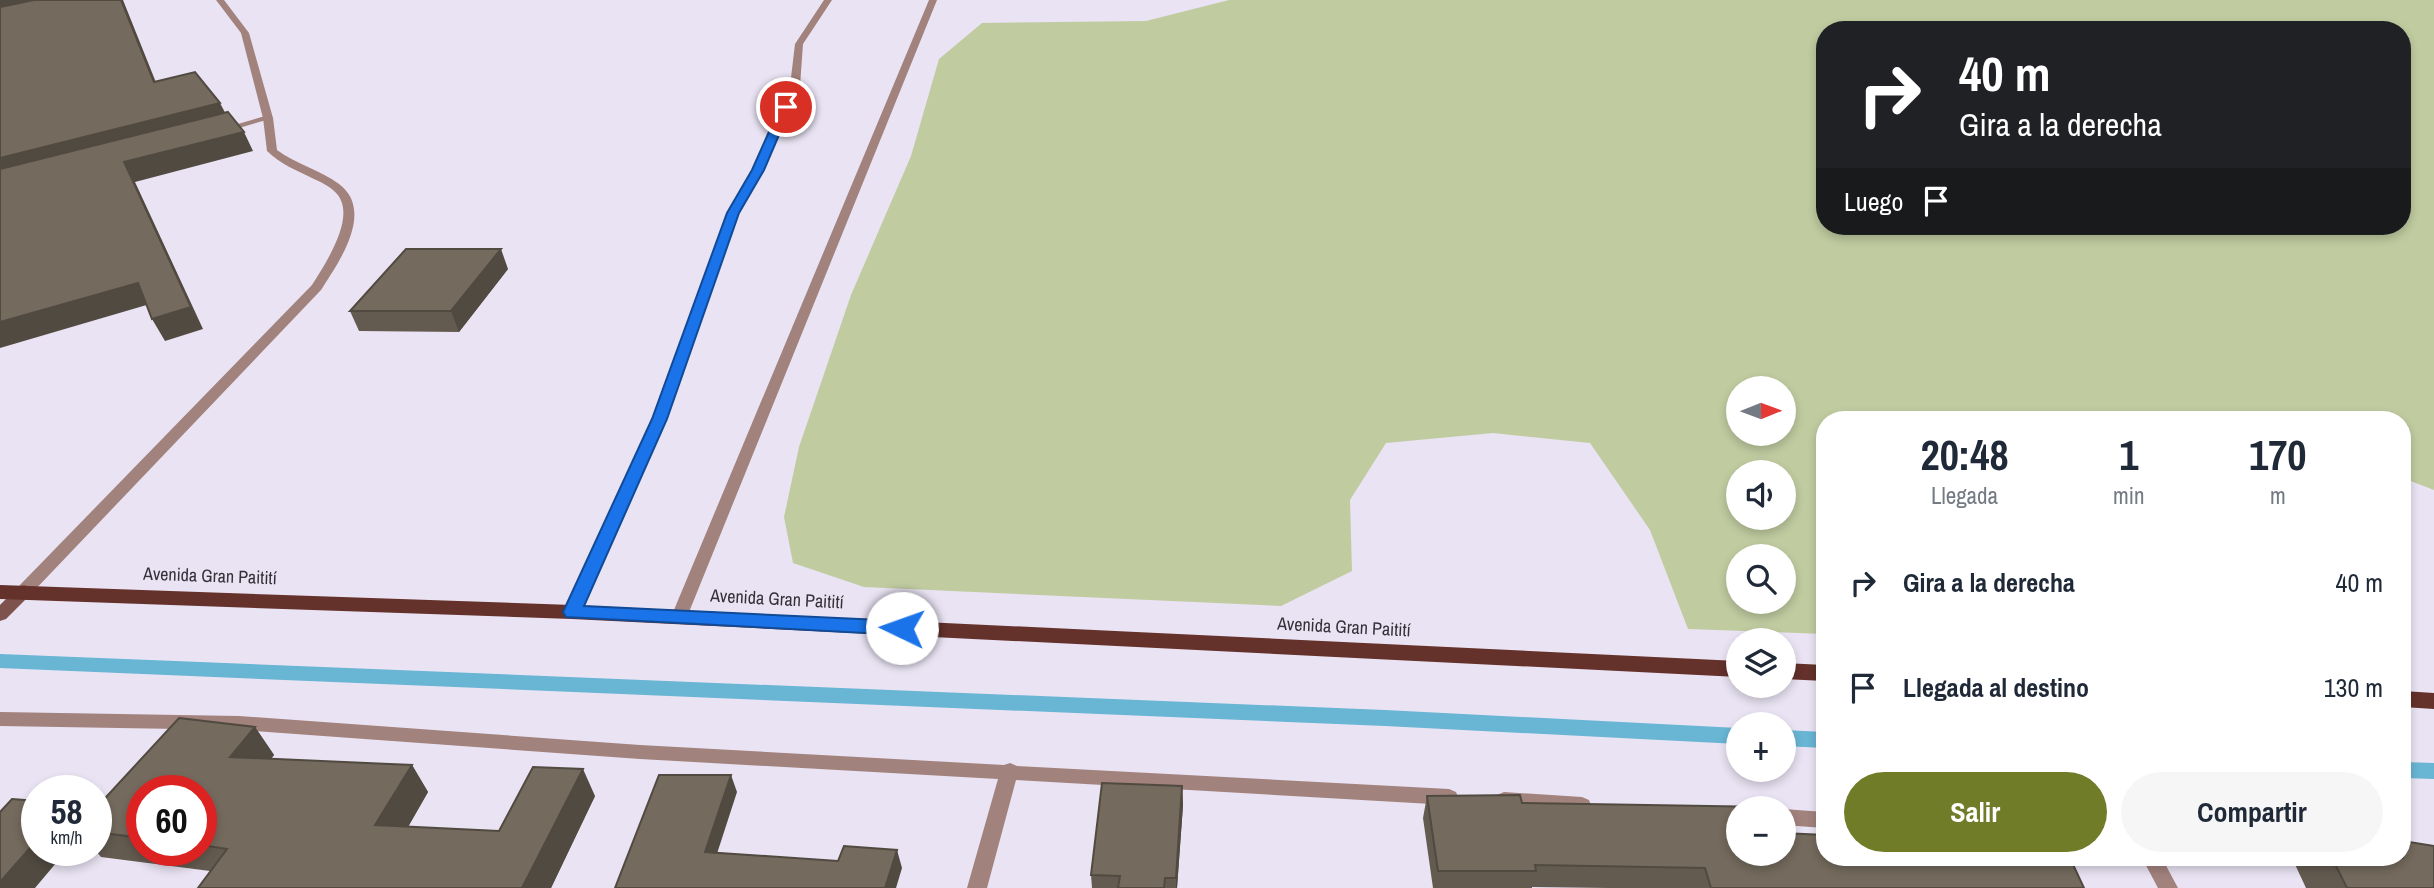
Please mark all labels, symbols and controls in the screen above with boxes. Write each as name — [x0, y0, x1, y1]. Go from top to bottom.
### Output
text: 40 m — [1959, 40, 2051, 106]
icon: right — [1844, 49, 1935, 140]
pin — [756, 77, 816, 137]
icon: arrive — [767, 88, 805, 126]
text: Gira a la derecha — [1959, 103, 2162, 146]
icon: arrive — [1917, 182, 1955, 220]
text: Luego — [1844, 184, 1903, 219]
north arrow — [1726, 376, 1796, 446]
map controls — [1726, 376, 1796, 866]
text: 20:48 — [1921, 427, 2009, 483]
text: 1 — [2119, 427, 2138, 483]
text: 170 — [2249, 427, 2307, 483]
button: sound — [1726, 460, 1796, 530]
text: Llegada — [1931, 480, 1998, 511]
text: min — [2113, 480, 2145, 511]
text: m — [2270, 480, 2286, 511]
button: search — [1726, 544, 1796, 614]
street label: Avenida Gran Paitití — [142, 561, 278, 590]
icon: right — [1844, 564, 1882, 602]
text: Gira a la derecha — [1903, 565, 2075, 600]
text: 40 m — [2336, 565, 2383, 600]
street label: Avenida Gran Paitití — [709, 582, 845, 615]
position arrow — [865, 591, 939, 665]
street label: Avenida Gran Paitití — [1276, 610, 1412, 643]
button: layers — [1726, 628, 1796, 698]
icon: arrive — [1844, 669, 1882, 707]
text: Llegada al destino — [1903, 670, 2089, 705]
text: 130 m — [2324, 670, 2383, 705]
button: + — [1726, 712, 1796, 782]
button: Salir — [1844, 772, 2107, 852]
button: Compartir — [2121, 772, 2383, 852]
speed limit sign: 60 — [126, 775, 217, 866]
text: 58 — [51, 788, 82, 835]
button: − — [1726, 796, 1796, 866]
text: km/h — [51, 825, 83, 850]

